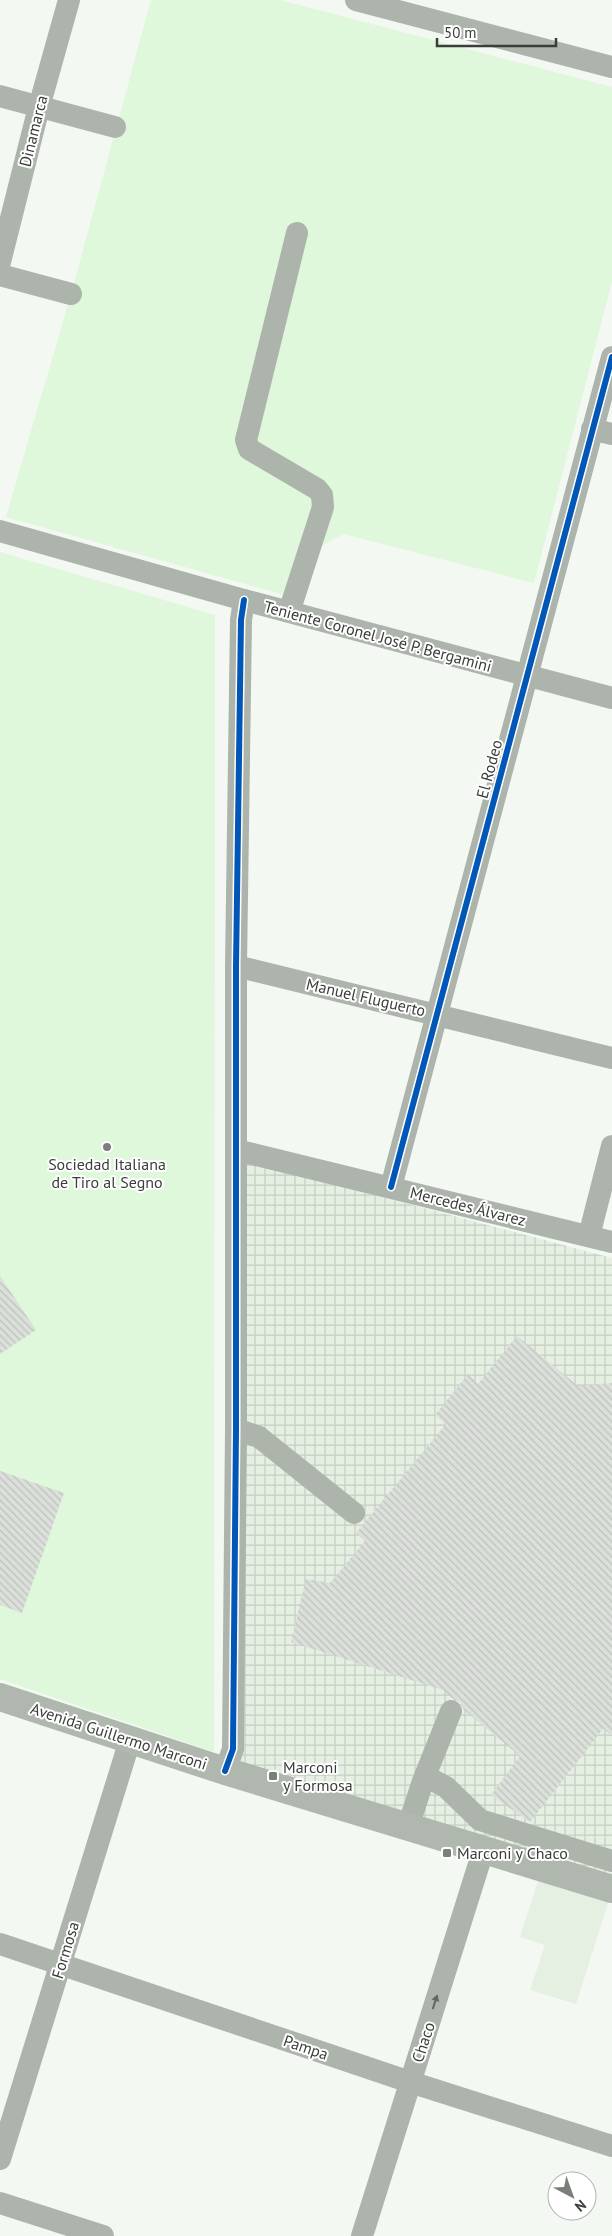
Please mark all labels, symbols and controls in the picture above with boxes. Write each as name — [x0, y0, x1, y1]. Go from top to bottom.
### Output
scale bar — [437, 15, 556, 47]
text: 50 m — [444, 23, 477, 42]
street label: Dinamarca — [14, 93, 52, 169]
street label: Teniente Coronel José P. Bergamini — [262, 596, 494, 676]
street label: El Rodeo — [472, 737, 506, 801]
street label: Manuel Fluguerto — [304, 974, 428, 1020]
marker: Sociedad Italiana de Tiro al Segno — [101, 1141, 113, 1153]
place label: Sociedad Italiana de Tiro al Segno — [48, 1154, 166, 1192]
street label: Mercedes Álvarez — [408, 1182, 528, 1230]
street label: Avenida Guillermo Marconi — [28, 1698, 210, 1774]
place label: Marconi y Formosa — [283, 1757, 353, 1795]
marker: Marconi y Formosa — [267, 1770, 279, 1782]
place label: Marconi y Chaco — [457, 1843, 568, 1863]
marker: Marconi y Chaco — [441, 1847, 453, 1859]
street label: Formosa — [47, 1919, 83, 1981]
one-way arrow — [432, 1995, 440, 2010]
street label: Chaco — [407, 2019, 439, 2065]
street label: Pampa — [281, 2030, 331, 2064]
north arrow — [547, 2171, 597, 2221]
text: N — [571, 2196, 590, 2216]

